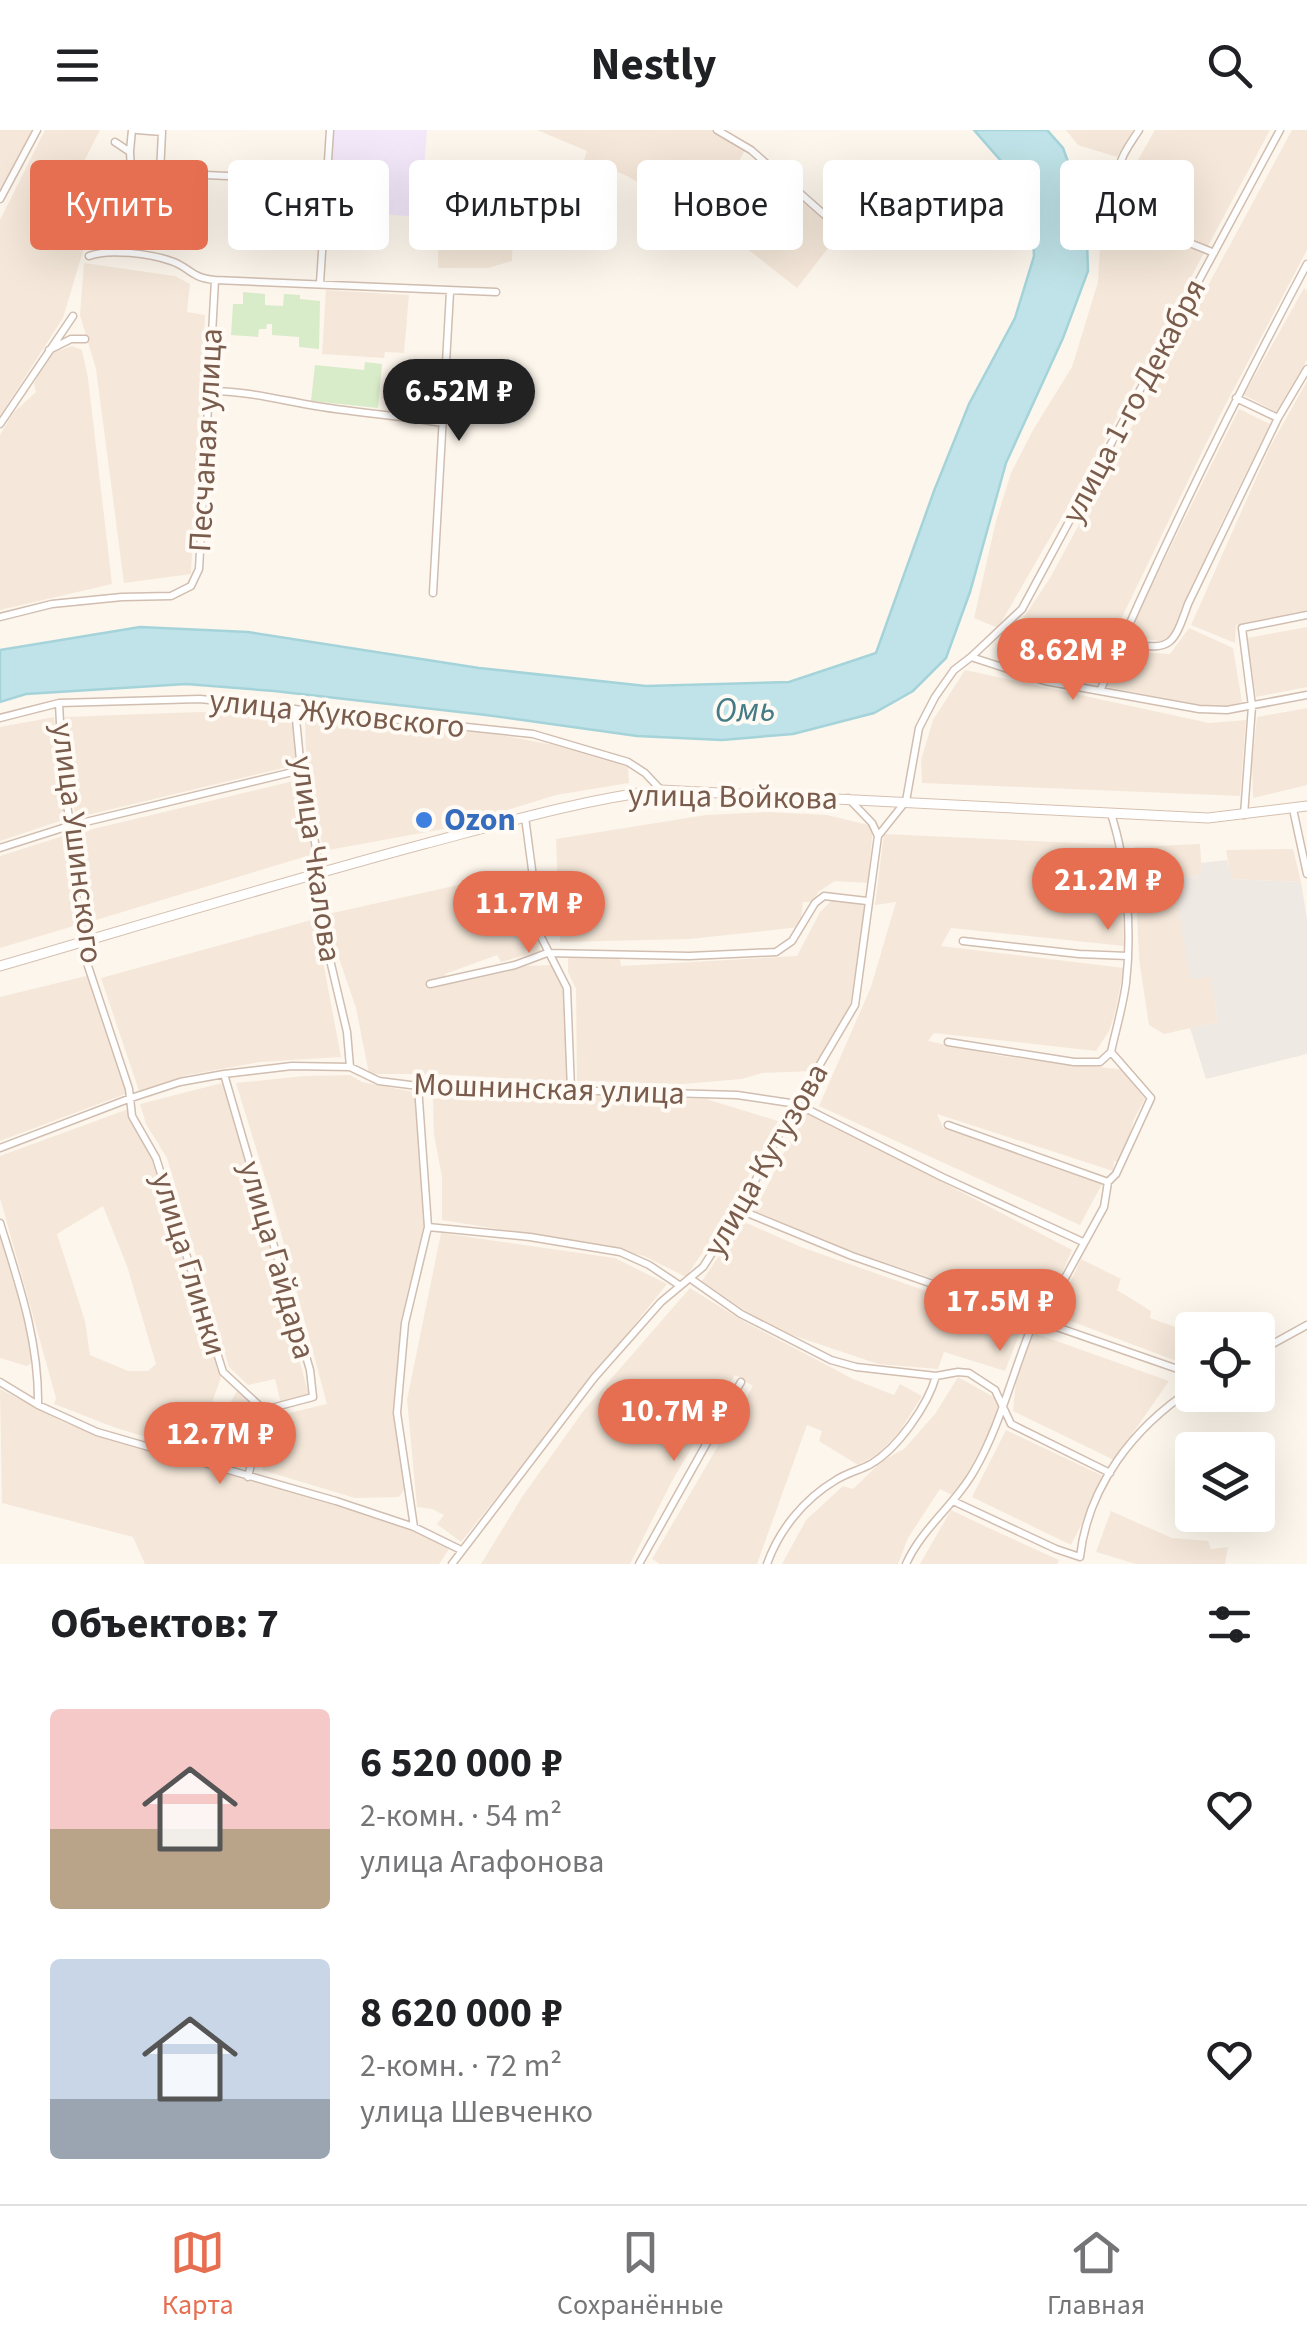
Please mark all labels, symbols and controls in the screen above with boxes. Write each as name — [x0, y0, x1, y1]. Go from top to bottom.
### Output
text: Nestly — [591, 33, 716, 97]
icon: menu — [50, 38, 105, 93]
icon: search — [1202, 38, 1257, 93]
chip: Купить — [30, 160, 208, 250]
chip: Снять — [228, 160, 389, 250]
chip: Фильтры — [409, 160, 617, 250]
chip: Новое — [637, 160, 803, 250]
chip: Квартира — [823, 160, 1040, 250]
chip: Дом — [1060, 160, 1194, 250]
street label: улица 1-го Декабря — [1050, 270, 1218, 532]
street label: Песчаная улица — [177, 327, 235, 553]
pin: 6.52M ₽ — [367, 359, 551, 444]
text: 6.52M ₽ — [405, 368, 513, 414]
pin: 8.62M ₽ — [981, 618, 1165, 703]
text: 8.62M ₽ — [1019, 627, 1127, 673]
street label: улица Жуковского — [207, 678, 467, 750]
water label: Омь — [714, 684, 776, 736]
street label: улица Ушинского — [39, 720, 115, 966]
street label: улица Чкалова — [279, 753, 353, 965]
street label: улица Войкова — [628, 772, 838, 822]
place label: Ozon — [444, 797, 516, 843]
marker: Ozon — [413, 809, 435, 831]
pin: 21.2M ₽ — [1016, 848, 1200, 933]
text: 21.2M ₽ — [1054, 857, 1162, 903]
pin: 11.7M ₽ — [437, 871, 621, 956]
text: 11.7M ₽ — [475, 880, 583, 926]
street label: улица Кутузова — [692, 1055, 840, 1265]
street label: Мошнинская улица — [412, 1061, 686, 1117]
street label: улица Гайдара — [227, 1156, 327, 1364]
street label: улица Глинки — [139, 1167, 239, 1361]
pin: 17.5M ₽ — [908, 1269, 1092, 1354]
text: 17.5M ₽ — [946, 1278, 1054, 1324]
map controls — [1175, 1312, 1275, 1532]
button: locate — [1175, 1312, 1275, 1412]
pin: 10.7M ₽ — [582, 1379, 766, 1464]
text: 10.7M ₽ — [620, 1388, 728, 1434]
pin: 12.7M ₽ — [128, 1402, 312, 1487]
text: 12.7M ₽ — [166, 1411, 274, 1457]
button: layers — [1175, 1432, 1275, 1532]
text: Объектов: 7 — [50, 1594, 279, 1654]
icon: filters — [1202, 1597, 1257, 1652]
text: 6 520 000 ₽ — [360, 1733, 563, 1793]
icon: home — [130, 1749, 250, 1869]
icon: heart — [1202, 1782, 1257, 1837]
text: 2-комн. · 54 m² — [360, 1793, 562, 1839]
text: улица Агафонова — [360, 1839, 604, 1885]
text: 8 620 000 ₽ — [360, 1983, 563, 2043]
icon: home — [130, 1999, 250, 2119]
icon: heart — [1202, 2032, 1257, 2087]
text: 2-комн. · 72 m² — [360, 2043, 562, 2089]
text: улица Шевченко — [360, 2089, 593, 2135]
tab: Карта — [162, 2225, 234, 2325]
tab: Сохранённые — [557, 2225, 723, 2325]
tab: Главная — [1047, 2225, 1145, 2325]

